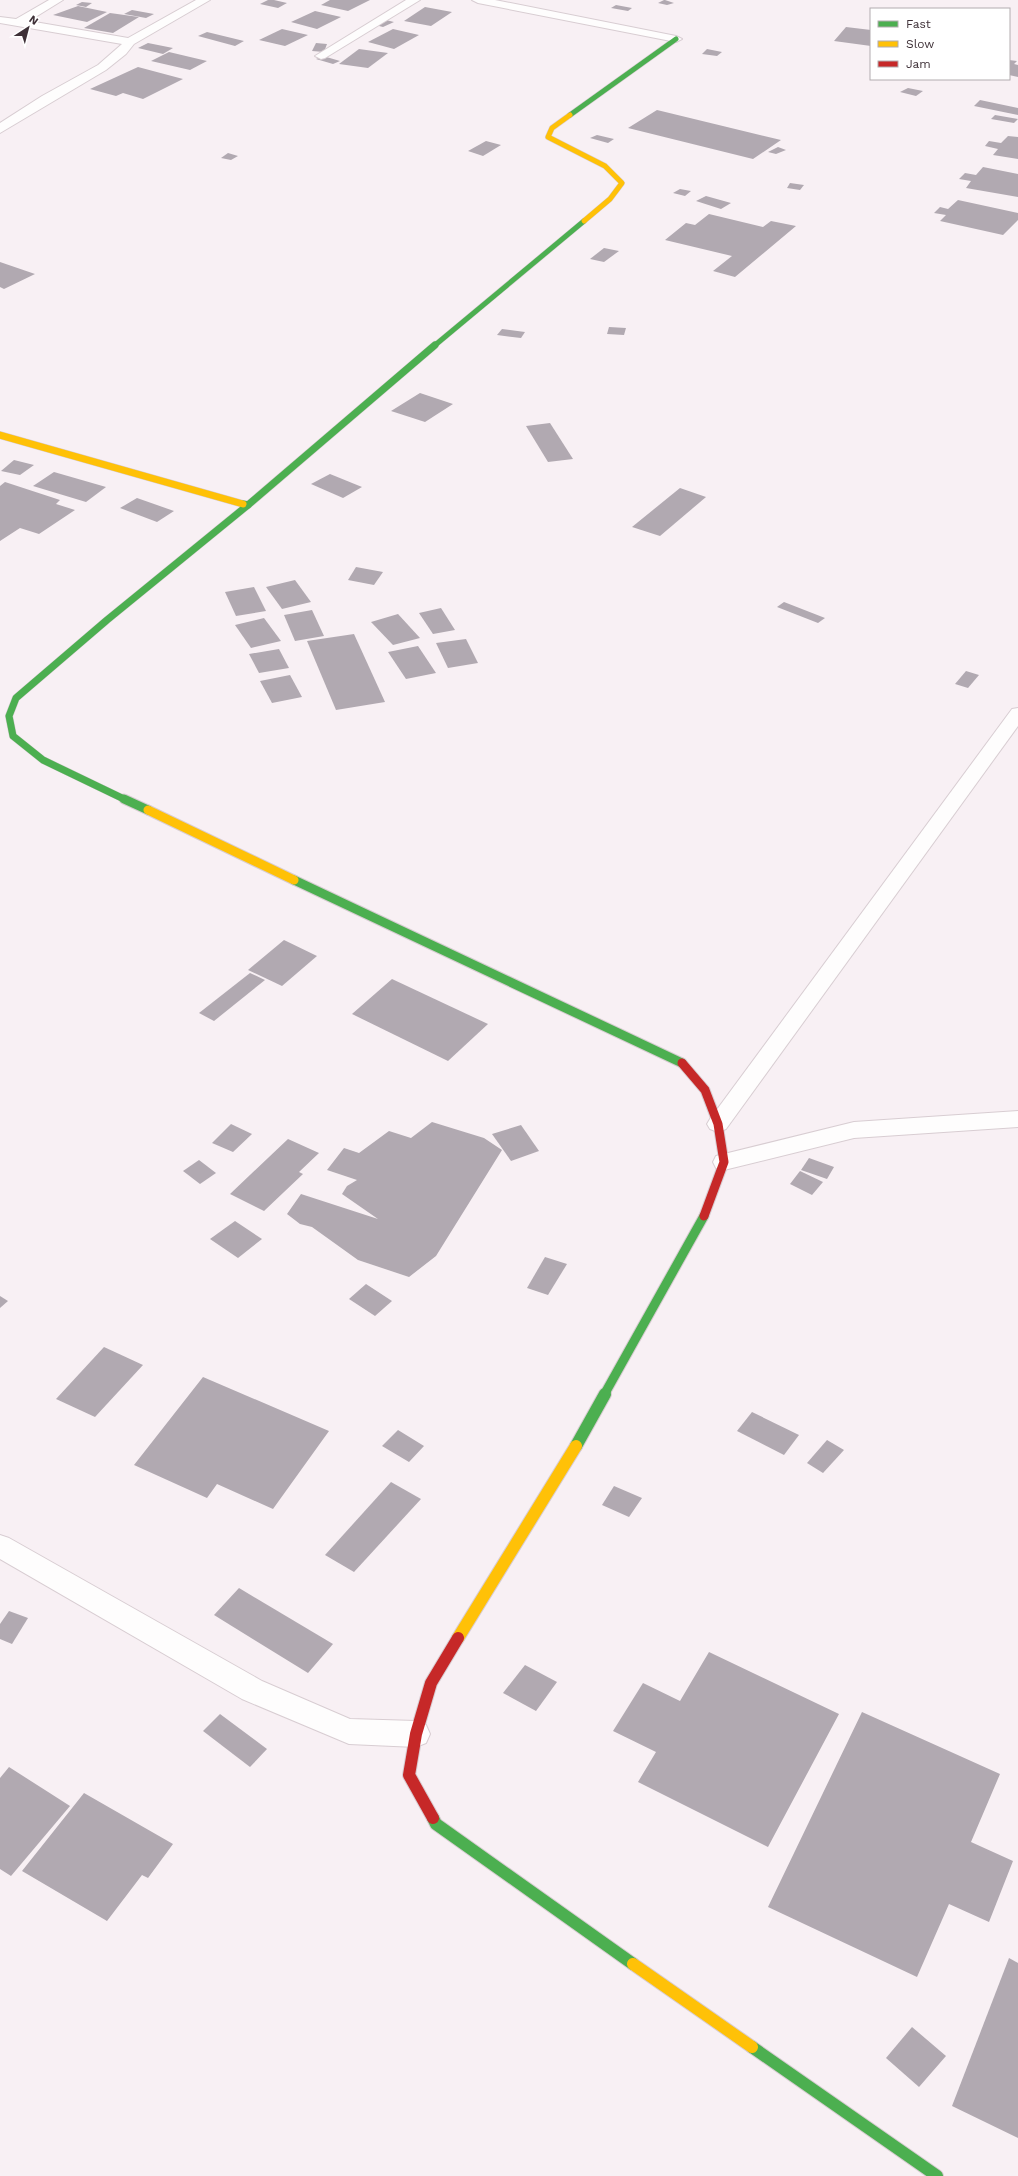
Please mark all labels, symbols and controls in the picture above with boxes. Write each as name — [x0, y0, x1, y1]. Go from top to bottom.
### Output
north arrow — [8, 8, 48, 48]
legend — [870, 8, 1010, 80]
text: N — [26, 13, 41, 28]
text: Fast — [906, 17, 931, 31]
text: Slow — [906, 37, 934, 51]
text: Jam — [906, 57, 931, 71]

